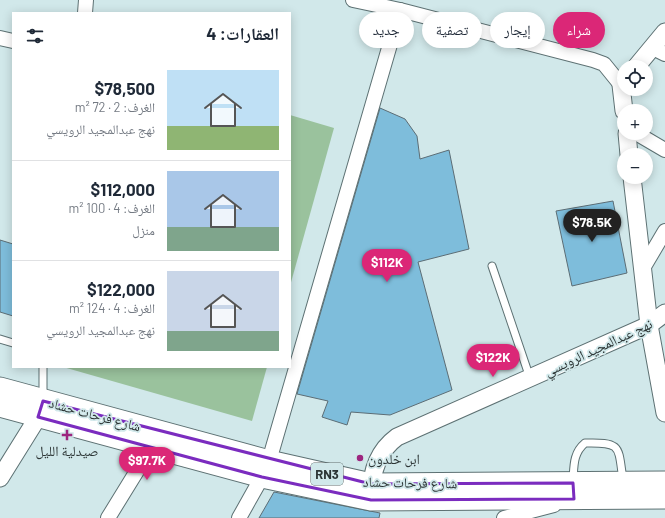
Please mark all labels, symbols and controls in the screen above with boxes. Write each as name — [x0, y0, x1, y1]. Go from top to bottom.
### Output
chip: جديد — [359, 12, 414, 48]
chip: تصفية — [422, 12, 482, 48]
chip: إيجار — [490, 12, 545, 48]
chip: شراء — [553, 12, 605, 48]
text: العقارات: 4 — [206, 23, 279, 43]
icon: filters — [24, 25, 46, 47]
map controls — [617, 60, 653, 184]
button: locate — [617, 60, 653, 96]
text: $78,500 — [95, 78, 155, 98]
icon: home — [199, 86, 247, 134]
text: الغرف: 2 · 72 m² — [75, 99, 155, 115]
button: + — [617, 104, 653, 140]
text: نهج عبدالمجيد الرويسي — [46, 121, 155, 137]
button: − — [617, 148, 653, 184]
text: $112,000 — [90, 179, 155, 199]
icon: home — [199, 187, 247, 235]
text: الغرف: 4 · 100 m² — [69, 200, 155, 216]
pin: $78.5K — [559, 209, 625, 243]
text: $78.5K — [572, 214, 612, 230]
text: منزل — [132, 222, 155, 238]
pin: $112K — [359, 249, 415, 283]
text: $112K — [371, 254, 403, 270]
text: $122,000 — [87, 279, 155, 299]
icon: home — [199, 287, 247, 335]
text: الغرف: 4 · 124 m² — [69, 300, 155, 316]
street label: نهج عبدالمجيد الرويسي — [541, 314, 656, 383]
text: نهج عبدالمجيد الرويسي — [46, 322, 155, 338]
pin: $122K — [465, 344, 521, 378]
text: $122K — [476, 349, 510, 365]
street label: شارع فرحات حشاد — [47, 394, 143, 436]
marker: صيدلية الليل — [62, 430, 72, 440]
place label: صيدلية الليل — [36, 442, 98, 460]
pin: $97.7K — [114, 447, 180, 481]
place label: ابن خلدون — [368, 450, 420, 468]
text: $97.7K — [128, 452, 166, 468]
marker: ابن خلدون — [355, 453, 365, 463]
road number: RN3 — [311, 463, 343, 485]
street label: شارع فرحات حشاد — [363, 473, 457, 493]

